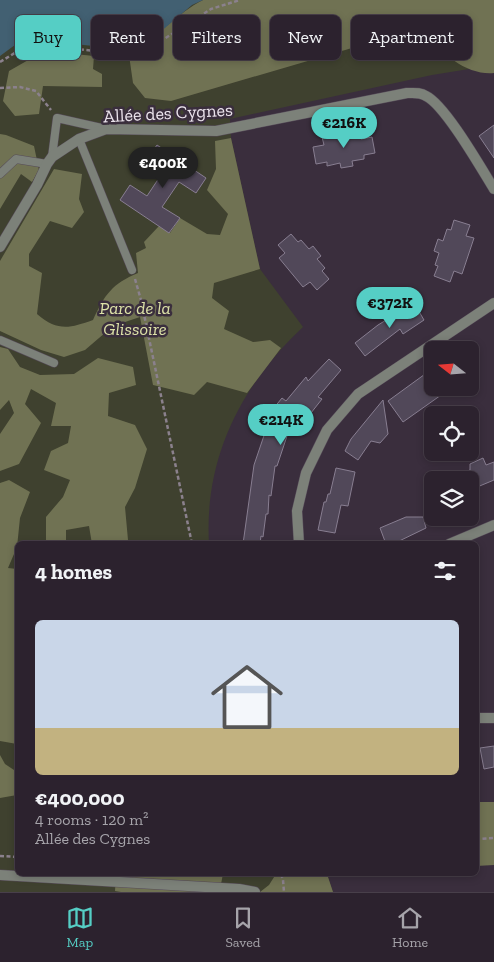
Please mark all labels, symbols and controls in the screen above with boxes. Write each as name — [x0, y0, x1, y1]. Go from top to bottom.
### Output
chip: Buy — [15, 15, 81, 60]
chip: Rent — [91, 15, 163, 60]
chip: Filters — [173, 15, 260, 60]
chip: New — [270, 15, 341, 60]
chip: Apartment — [351, 15, 472, 60]
street label: Allée des Cygnes — [103, 99, 233, 127]
pin: €216K — [309, 106, 379, 149]
text: €216K — [322, 113, 366, 132]
pin: €400K — [128, 146, 198, 189]
text: €400K — [139, 153, 187, 172]
pin: €372K — [355, 286, 425, 329]
text: €372K — [367, 293, 413, 312]
park label: Parc de la Glissoire — [99, 297, 171, 340]
north arrow — [424, 341, 479, 396]
map controls — [424, 341, 479, 526]
pin: €214K — [246, 404, 316, 446]
button: locate — [424, 406, 479, 461]
text: €214K — [259, 410, 303, 429]
button: layers — [424, 471, 479, 526]
icon: filters — [431, 557, 459, 585]
text: 4 homes — [35, 559, 112, 584]
icon: home — [202, 652, 292, 742]
text: €400,000 — [35, 785, 125, 810]
text: 4 rooms · 120 m² — [35, 810, 149, 829]
text: Allée des Cygnes — [35, 829, 150, 848]
tab: Map — [66, 904, 94, 951]
tab: Saved — [225, 904, 260, 951]
tab: Home — [392, 904, 428, 951]

